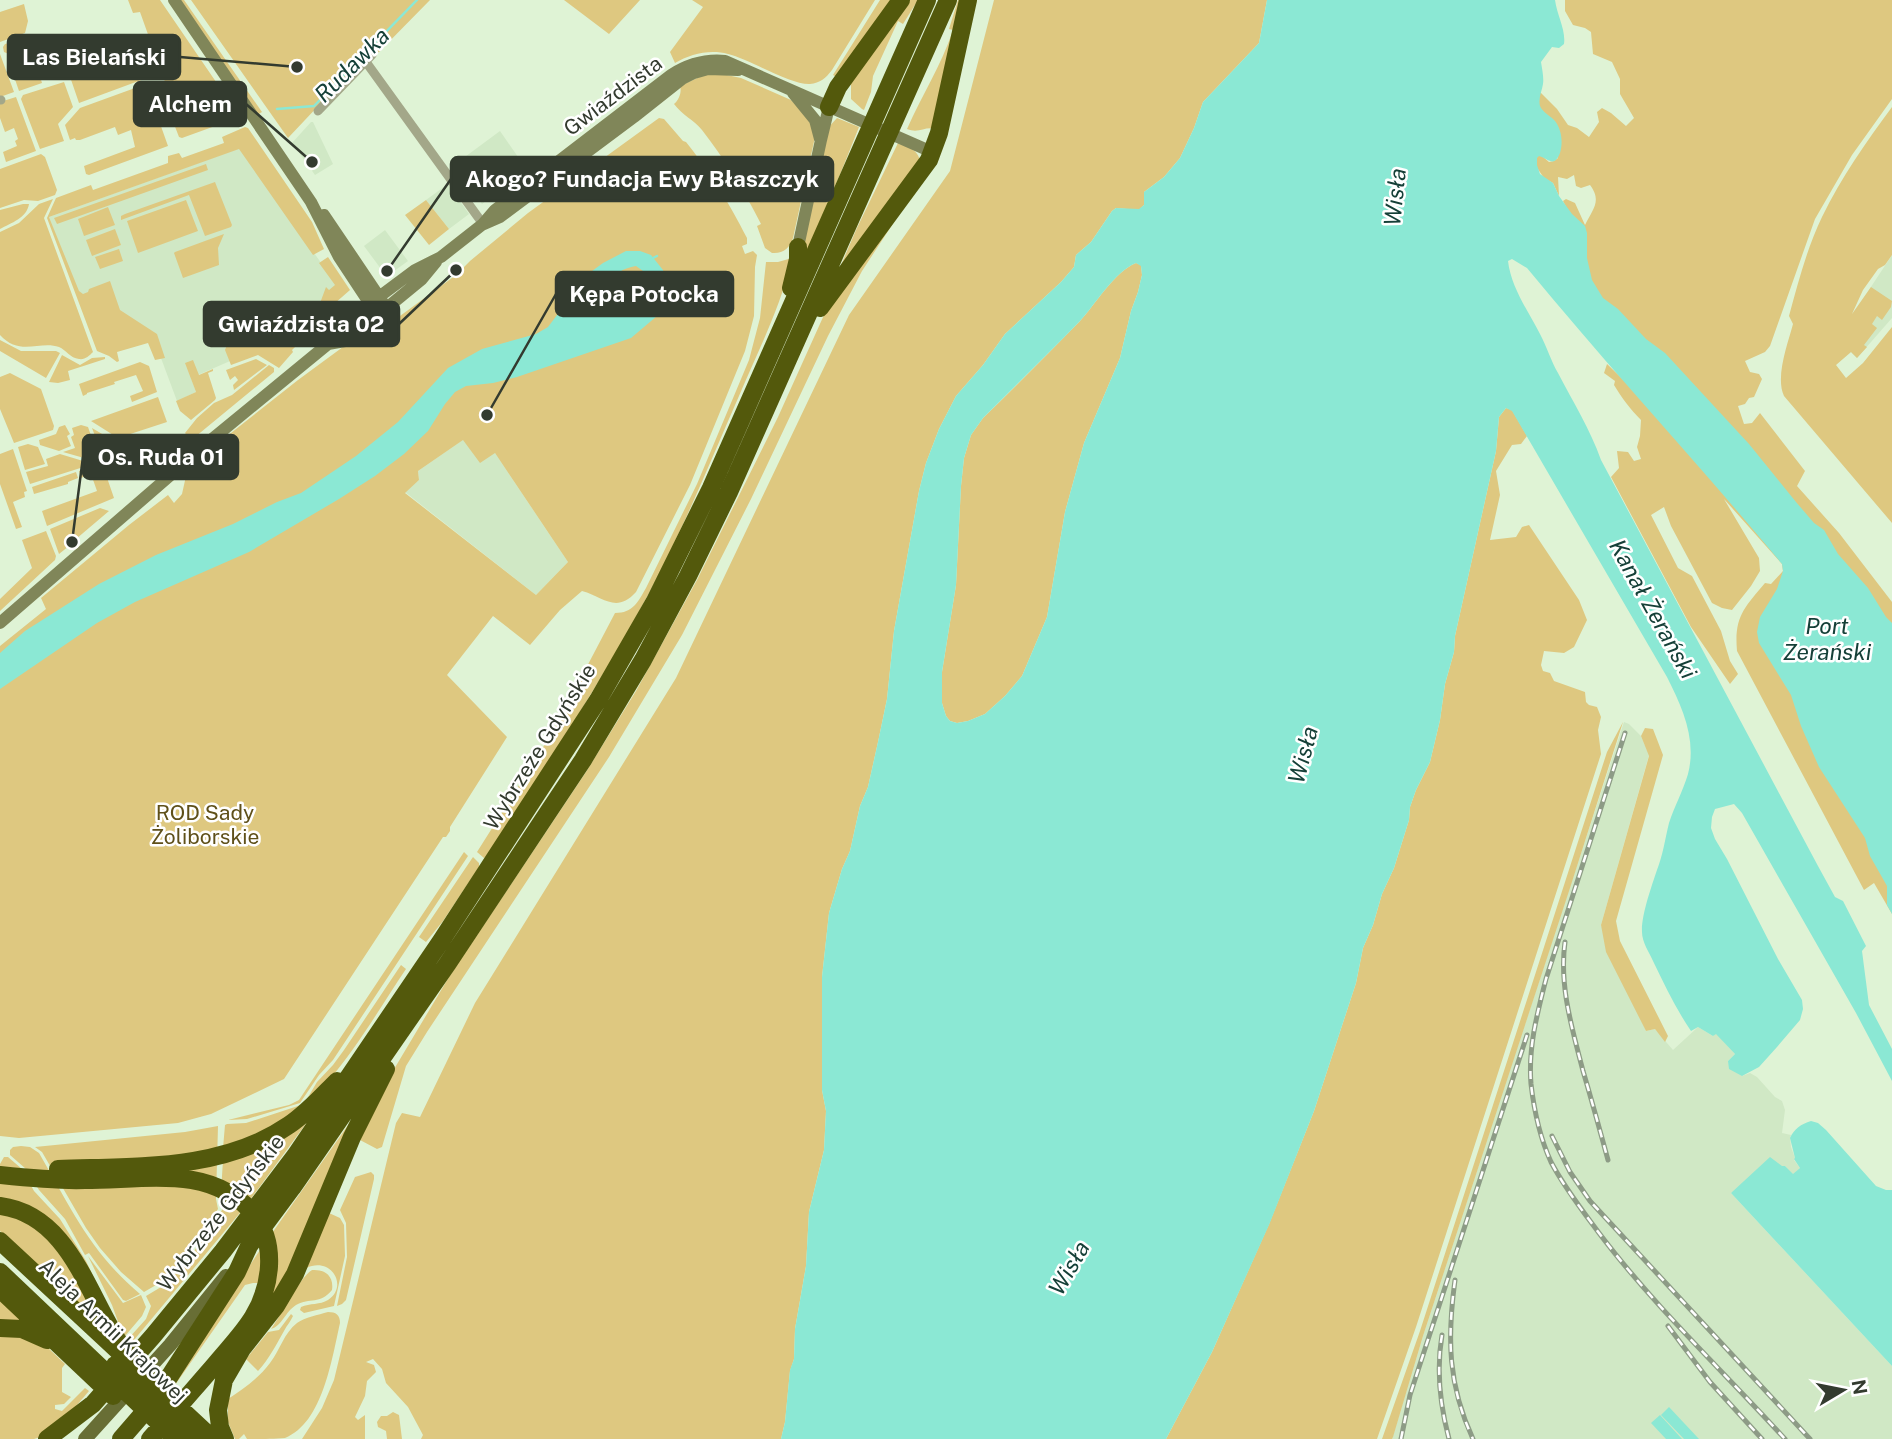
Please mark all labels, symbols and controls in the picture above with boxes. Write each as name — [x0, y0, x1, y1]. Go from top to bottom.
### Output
water label: Rudawka — [309, 22, 395, 108]
callout: Las Bielański — [8, 35, 180, 79]
text: Las Bielański — [22, 43, 166, 70]
street label: Gwiaździsta — [559, 51, 667, 141]
callout: Alchem — [134, 82, 246, 126]
text: Alchem — [148, 90, 232, 117]
callout: Akogo? Fundacja Ewy Błaszczyk — [451, 157, 833, 201]
text: Akogo? Fundacja Ewy Błaszczyk — [465, 165, 819, 192]
water label: Wisła — [1378, 167, 1411, 227]
callout: Kępa Potocka — [556, 272, 733, 316]
text: Kępa Potocka — [569, 280, 719, 307]
callout: Gwiaździsta 02 — [204, 302, 399, 346]
text: Gwiaździsta 02 — [218, 310, 384, 337]
callout: Os. Ruda 01 — [83, 435, 238, 479]
text: Os. Ruda 01 — [97, 443, 225, 470]
water label: Kanał Żerański — [1604, 534, 1703, 683]
water label: Port Żerański — [1783, 612, 1872, 665]
street label: Wybrzeże Gdyńskie — [478, 659, 601, 835]
water label: Wisła — [1282, 723, 1323, 786]
park label: ROD Sady Żoliborskie — [151, 800, 259, 849]
street label: Wybrzeże Gdyńskie — [152, 1130, 289, 1296]
water label: Wisła — [1042, 1236, 1095, 1300]
street label: Aleja Armii Krajowej — [34, 1253, 193, 1408]
north arrow — [1808, 1355, 1878, 1425]
text: N — [1848, 1378, 1872, 1396]

